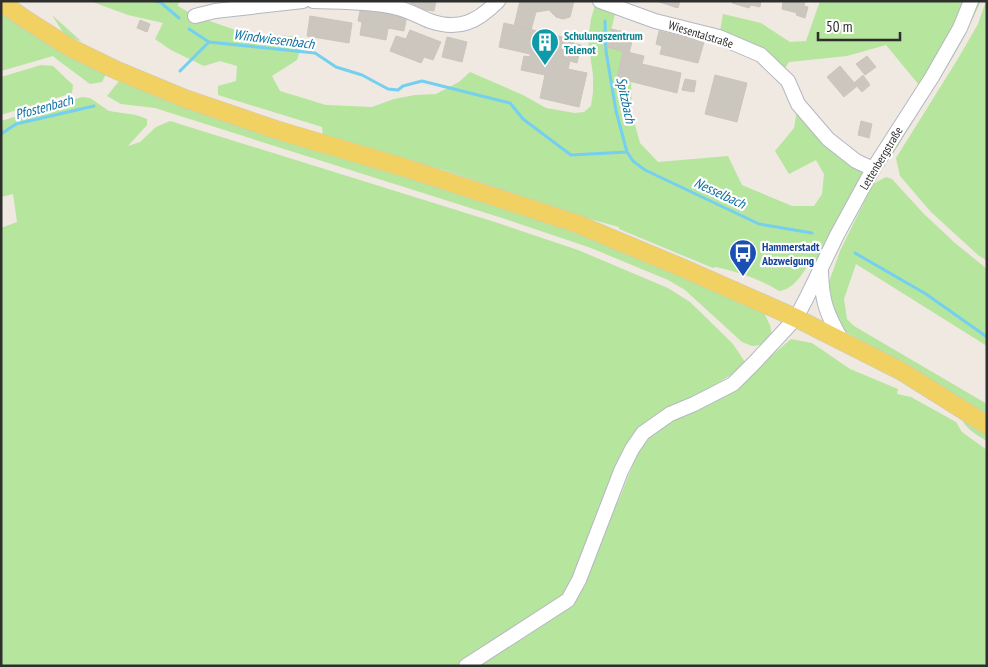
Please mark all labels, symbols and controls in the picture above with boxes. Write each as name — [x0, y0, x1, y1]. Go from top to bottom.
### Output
scale bar — [818, 10, 900, 42]
street label: Wiesentalstraße — [667, 17, 735, 51]
text: 50 m — [826, 17, 852, 36]
water label: Windwiesenbach — [233, 25, 316, 53]
building icon: Schulungszentrum Telenot — [530, 27, 560, 66]
place label: Schulungszentrum Telenot — [564, 28, 643, 57]
water label: Spitzbach — [612, 75, 640, 126]
water label: Pfostenbach — [13, 90, 76, 123]
street label: Lettenbergstraße — [856, 124, 906, 192]
water label: Nesselbach — [691, 173, 749, 213]
bus stop icon: Hammerstadt Abzweigung — [728, 238, 758, 277]
place label: Hammerstadt Abzweigung — [761, 239, 820, 268]

